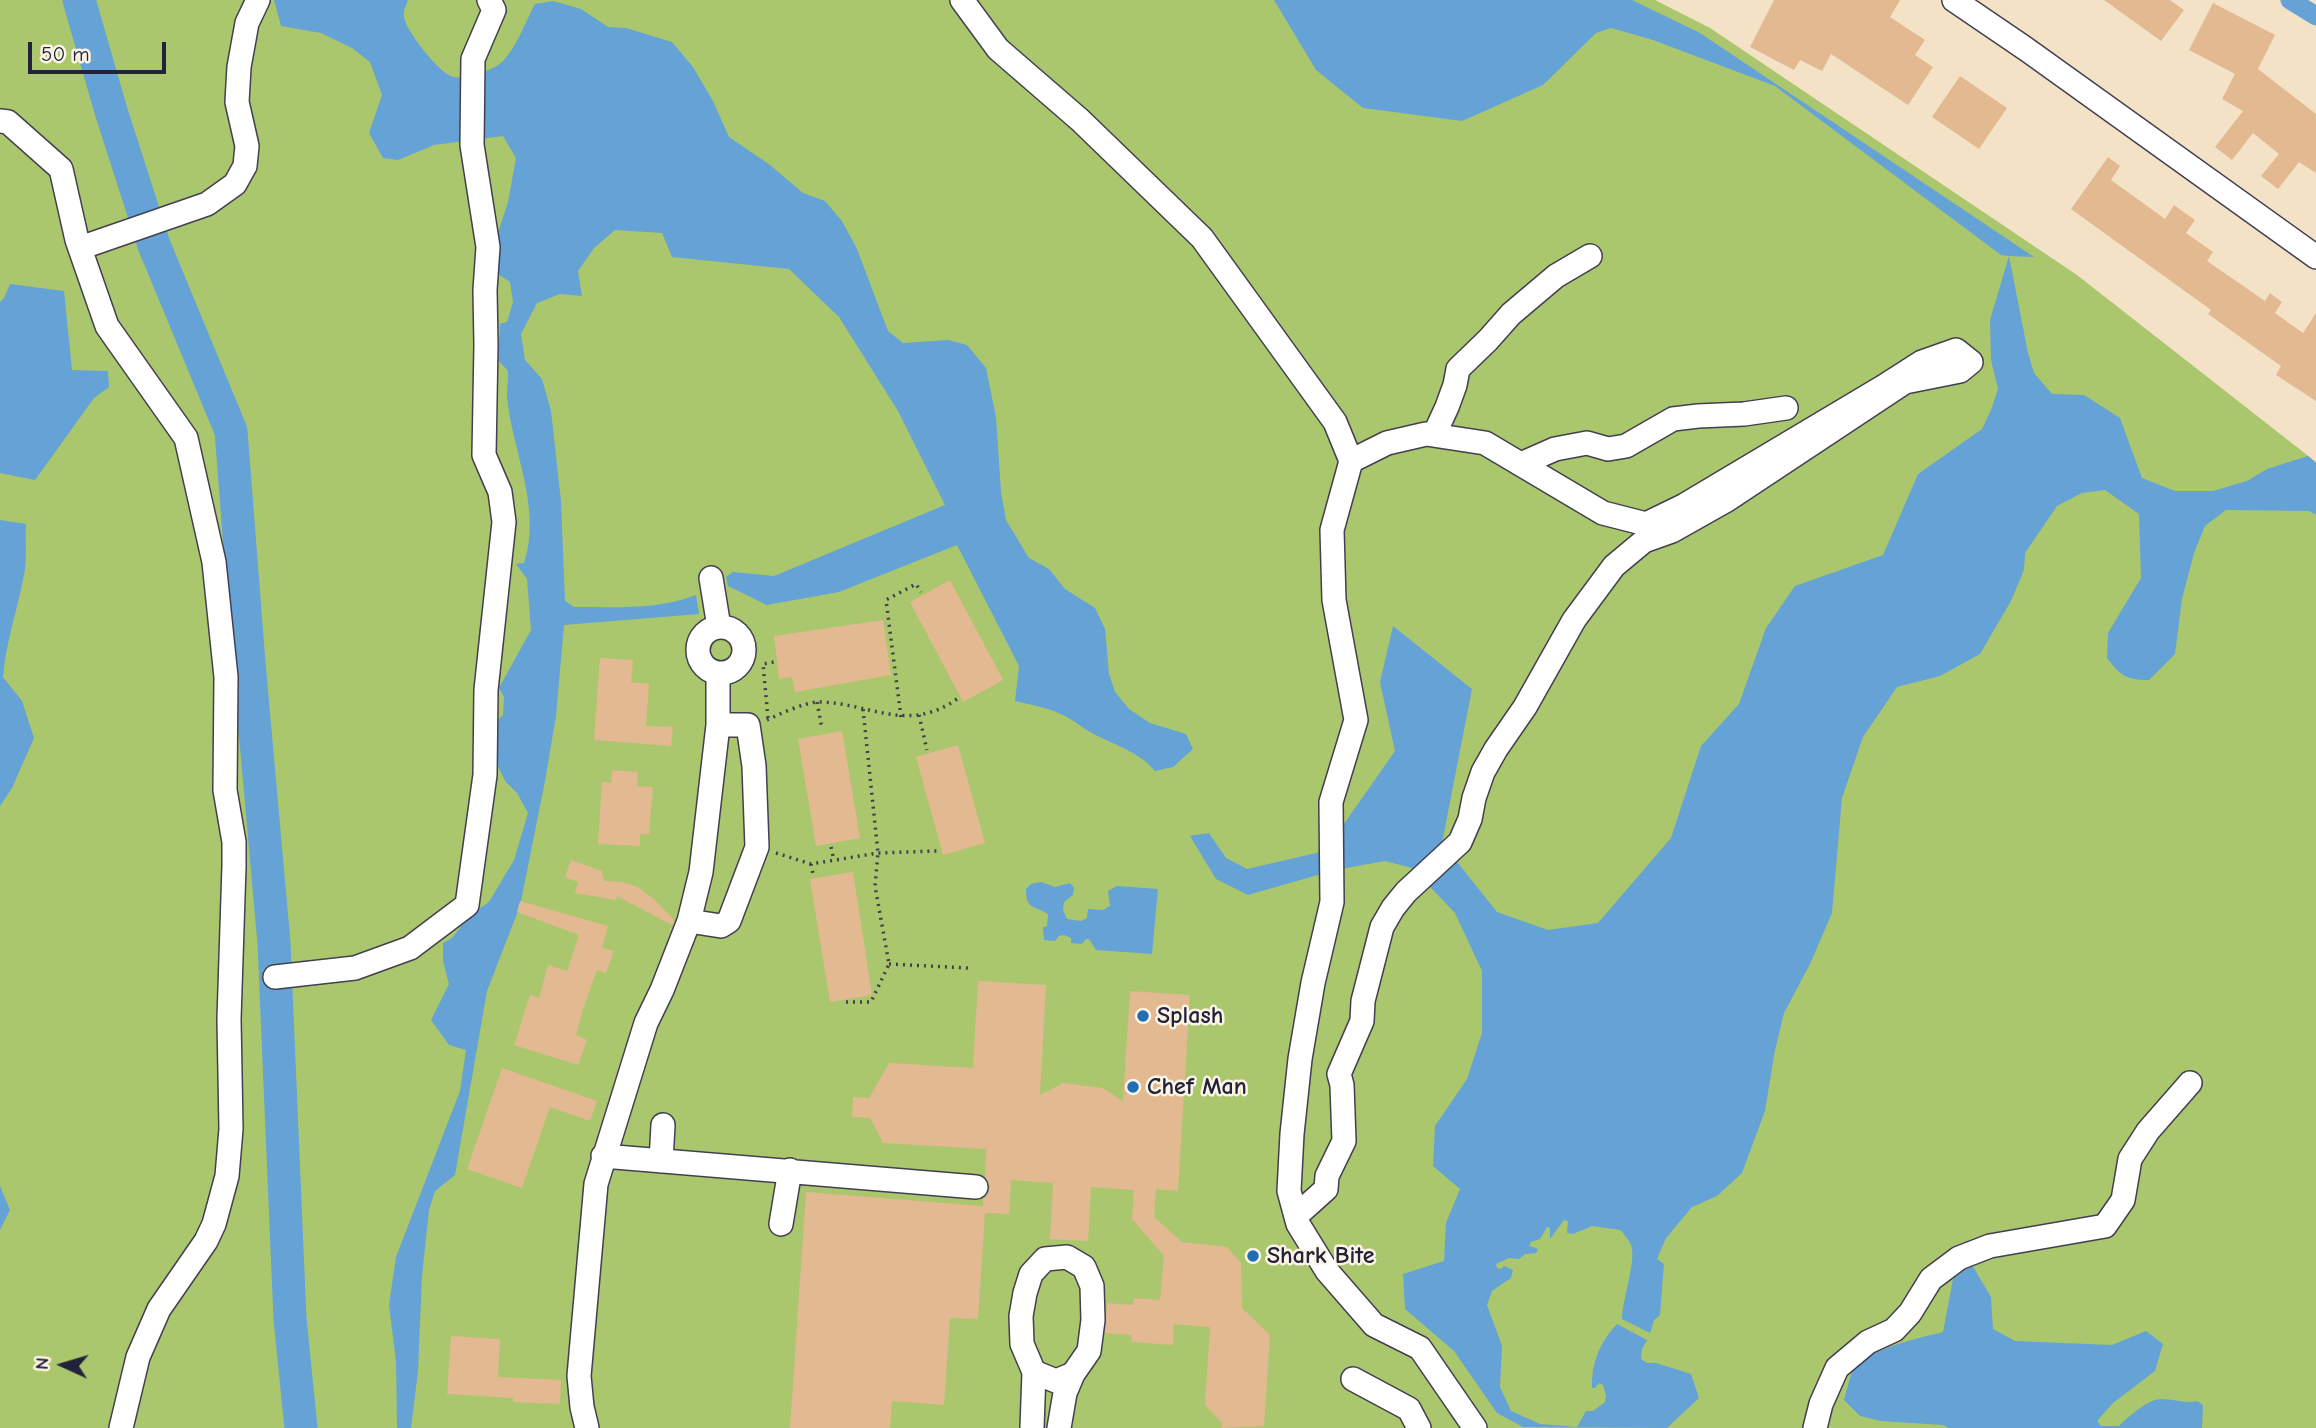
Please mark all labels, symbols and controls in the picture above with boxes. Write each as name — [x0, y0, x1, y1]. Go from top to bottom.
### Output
scale bar — [32, 28, 170, 72]
text: 50 m — [41, 42, 90, 66]
place label: Splash — [1157, 1002, 1223, 1030]
marker: Splash — [1135, 1008, 1151, 1024]
place label: Chef Man — [1147, 1073, 1247, 1101]
marker: Chef Man — [1125, 1079, 1141, 1095]
place label: Shark Bite — [1267, 1242, 1374, 1270]
marker: Shark Bite — [1245, 1248, 1261, 1264]
north arrow — [28, 1330, 98, 1400]
text: N — [31, 1357, 53, 1370]

